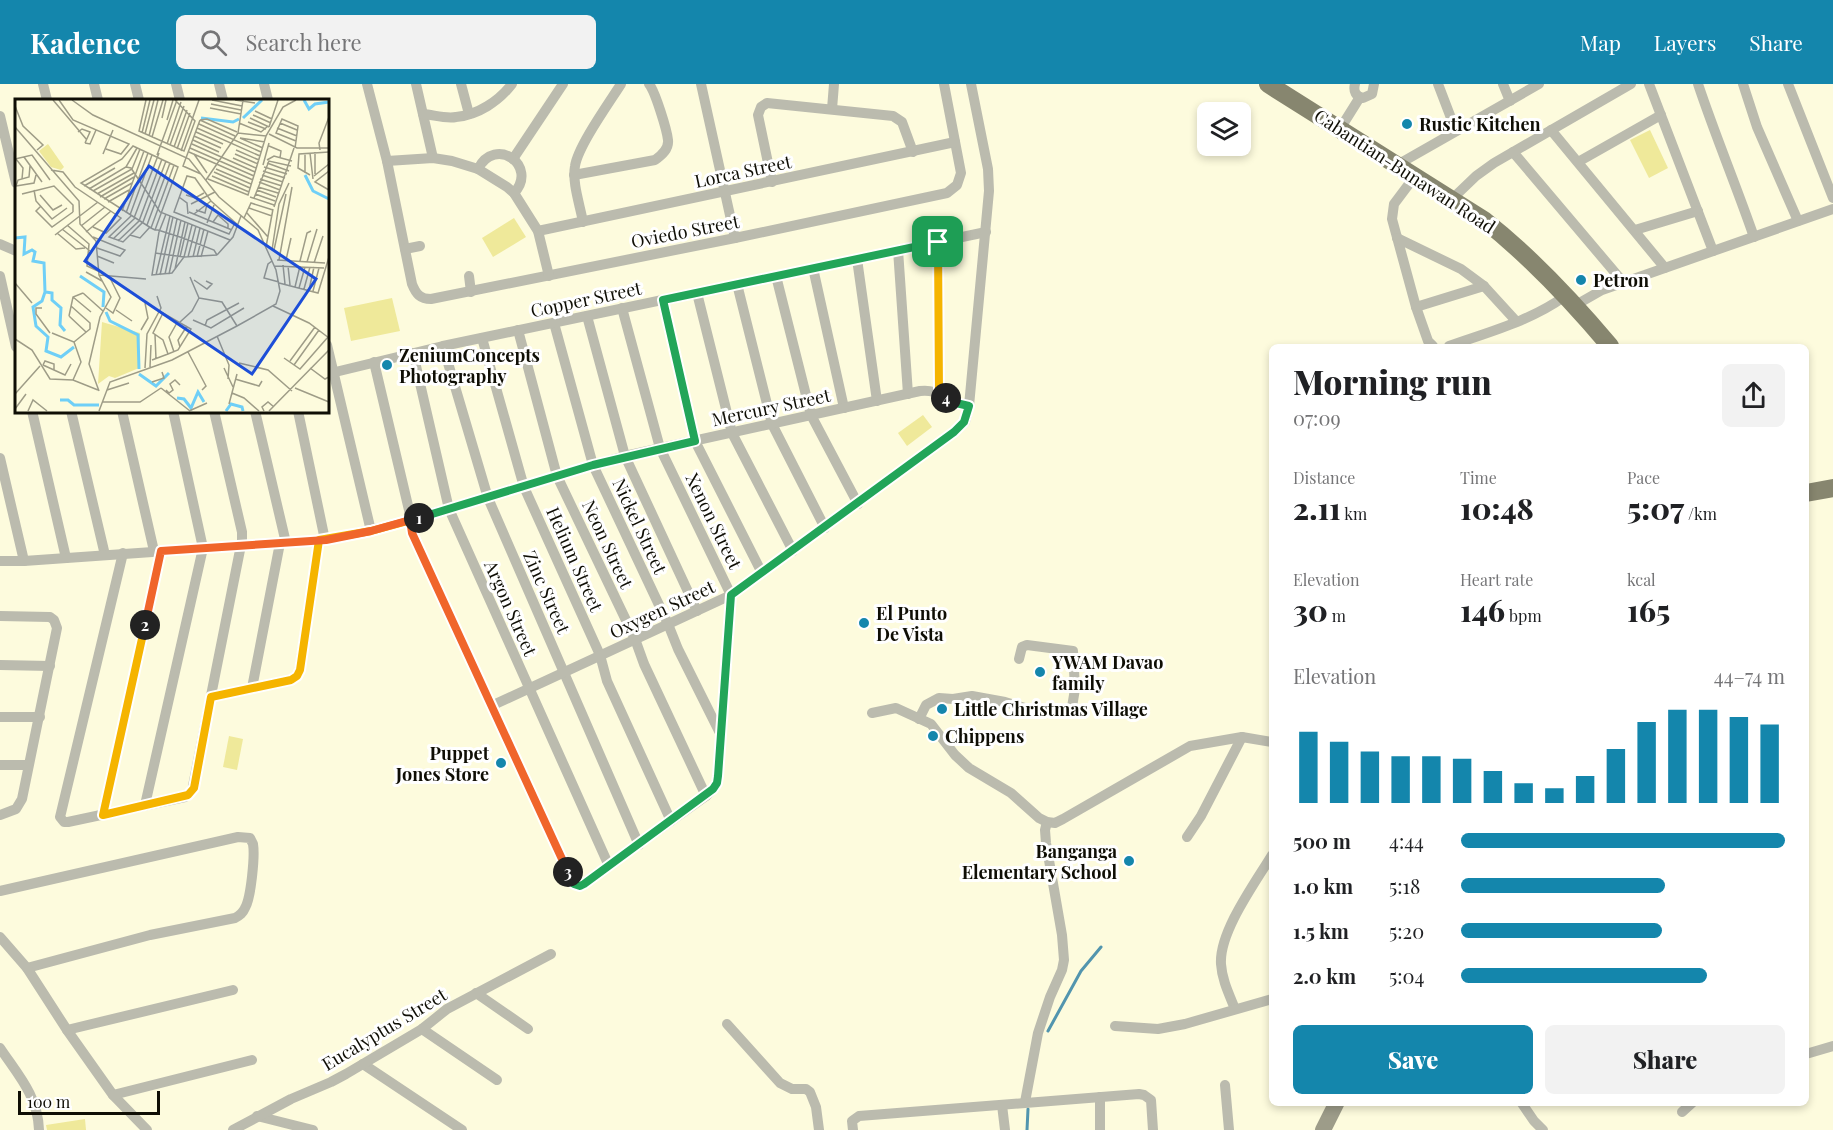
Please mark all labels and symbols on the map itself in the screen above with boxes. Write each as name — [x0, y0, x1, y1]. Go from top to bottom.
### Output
inset map — [15, 99, 328, 412]
street label: Cabantian-Bunawan Road — [1310, 103, 1501, 239]
place label: Rustic Kitchen — [1419, 112, 1541, 136]
marker: Rustic Kitchen — [1400, 117, 1414, 131]
street label: Lorca Street — [692, 149, 794, 193]
street label: Oviedo Street — [629, 209, 742, 253]
pin — [912, 216, 963, 267]
place label: Petron — [1593, 268, 1649, 292]
marker: Petron — [1574, 273, 1588, 287]
street label: Copper Street — [528, 275, 644, 322]
place label: ZeniumConcepts Photography — [399, 343, 540, 388]
marker: ZeniumConcepts Photography — [380, 358, 394, 372]
street label: Mercury Street — [709, 383, 833, 431]
pin: 4 — [931, 383, 961, 413]
street label: Xenon Street — [680, 469, 748, 574]
street label: Nickel Street — [607, 474, 673, 578]
street label: Neon Street — [577, 496, 639, 593]
pin: 1 — [404, 503, 434, 533]
street label: Helium Street — [541, 503, 609, 616]
street label: Zinc Street — [518, 547, 576, 638]
street label: Argon Street — [479, 556, 543, 660]
street label: Oxygen Street — [606, 574, 719, 644]
place label: El Punto De Vista — [876, 601, 947, 646]
pin: 2 — [130, 610, 160, 640]
marker: El Punto De Vista — [857, 616, 871, 630]
place label: YWAM Davao family — [1051, 650, 1163, 695]
marker: YWAM Davao family — [1033, 665, 1047, 679]
place label: Little Christmas Village — [954, 697, 1148, 721]
marker: Little Christmas Village — [935, 702, 949, 716]
place label: Chippens — [945, 724, 1024, 748]
marker: Chippens — [926, 729, 940, 743]
place label: Puppet Jones Store — [395, 741, 490, 786]
marker: Puppet Jones Store — [494, 756, 508, 770]
place label: Banganga Elementary School — [962, 839, 1118, 884]
marker: Banganga Elementary School — [1122, 854, 1136, 868]
pin: 3 — [553, 857, 583, 887]
street label: Eucalyptus Street — [317, 982, 451, 1076]
scale bar — [18, 1088, 160, 1116]

